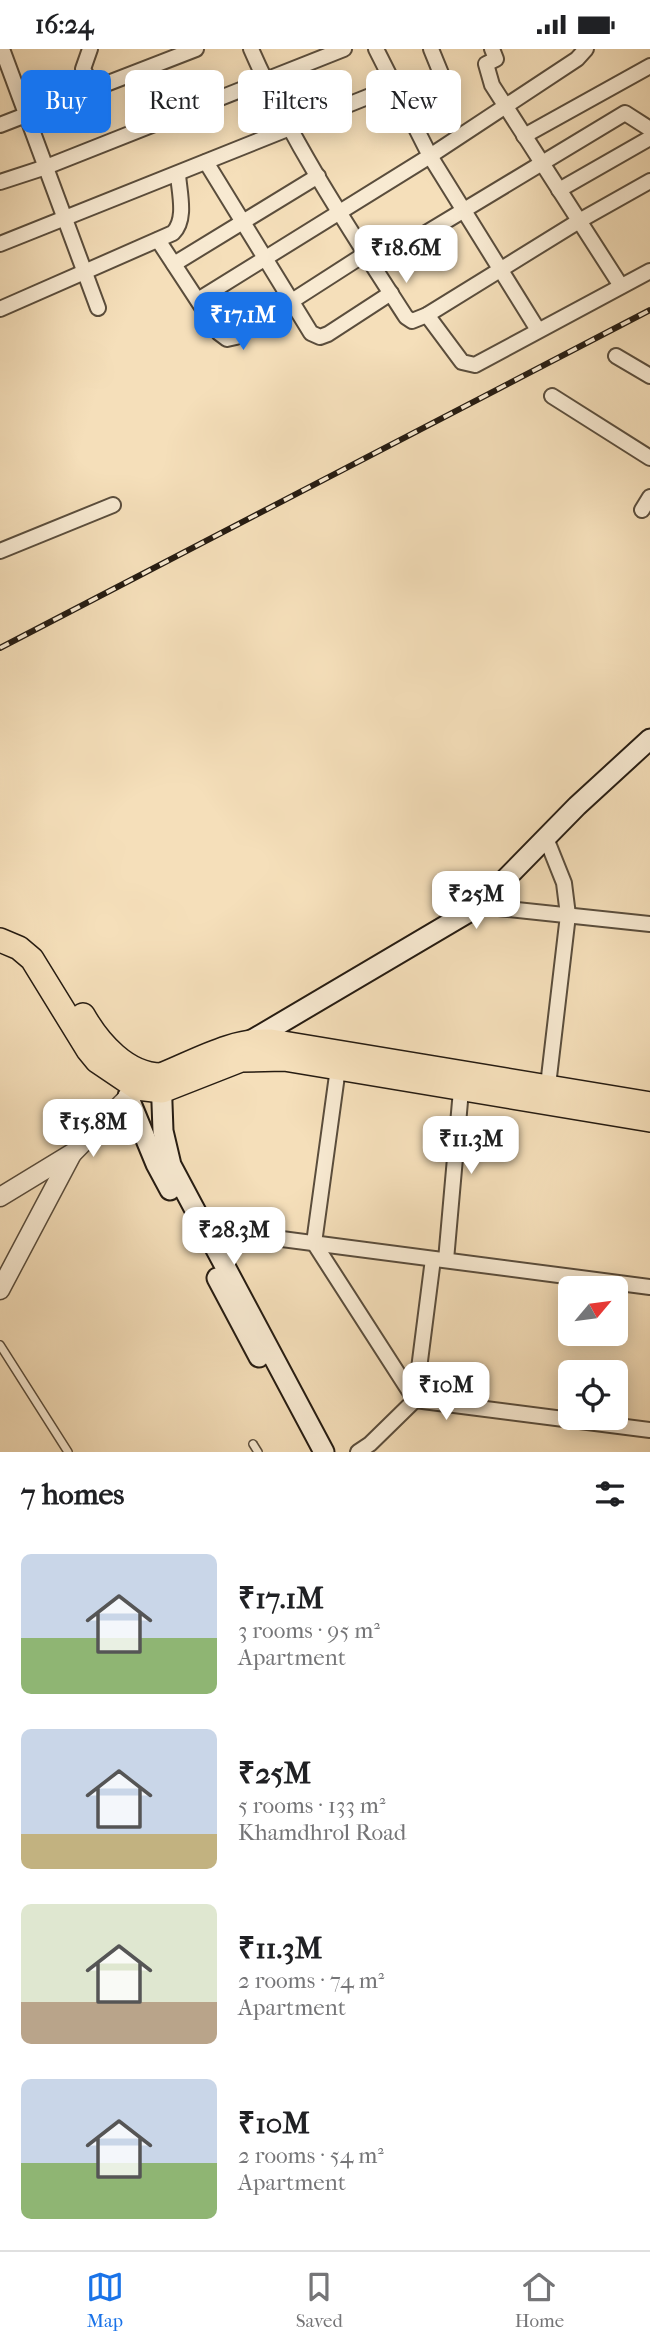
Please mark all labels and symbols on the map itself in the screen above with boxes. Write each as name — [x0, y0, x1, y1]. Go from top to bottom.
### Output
pin: ₹18.6M — [349, 225, 463, 285]
pin: ₹17.1M — [186, 293, 300, 352]
pin: ₹25M — [435, 871, 517, 931]
pin: ₹15.8M — [36, 1099, 150, 1159]
pin: ₹11.3M — [414, 1117, 528, 1176]
pin: ₹28.3M — [177, 1207, 291, 1267]
north arrow — [558, 1276, 628, 1346]
pin: ₹10M — [405, 1363, 487, 1422]

